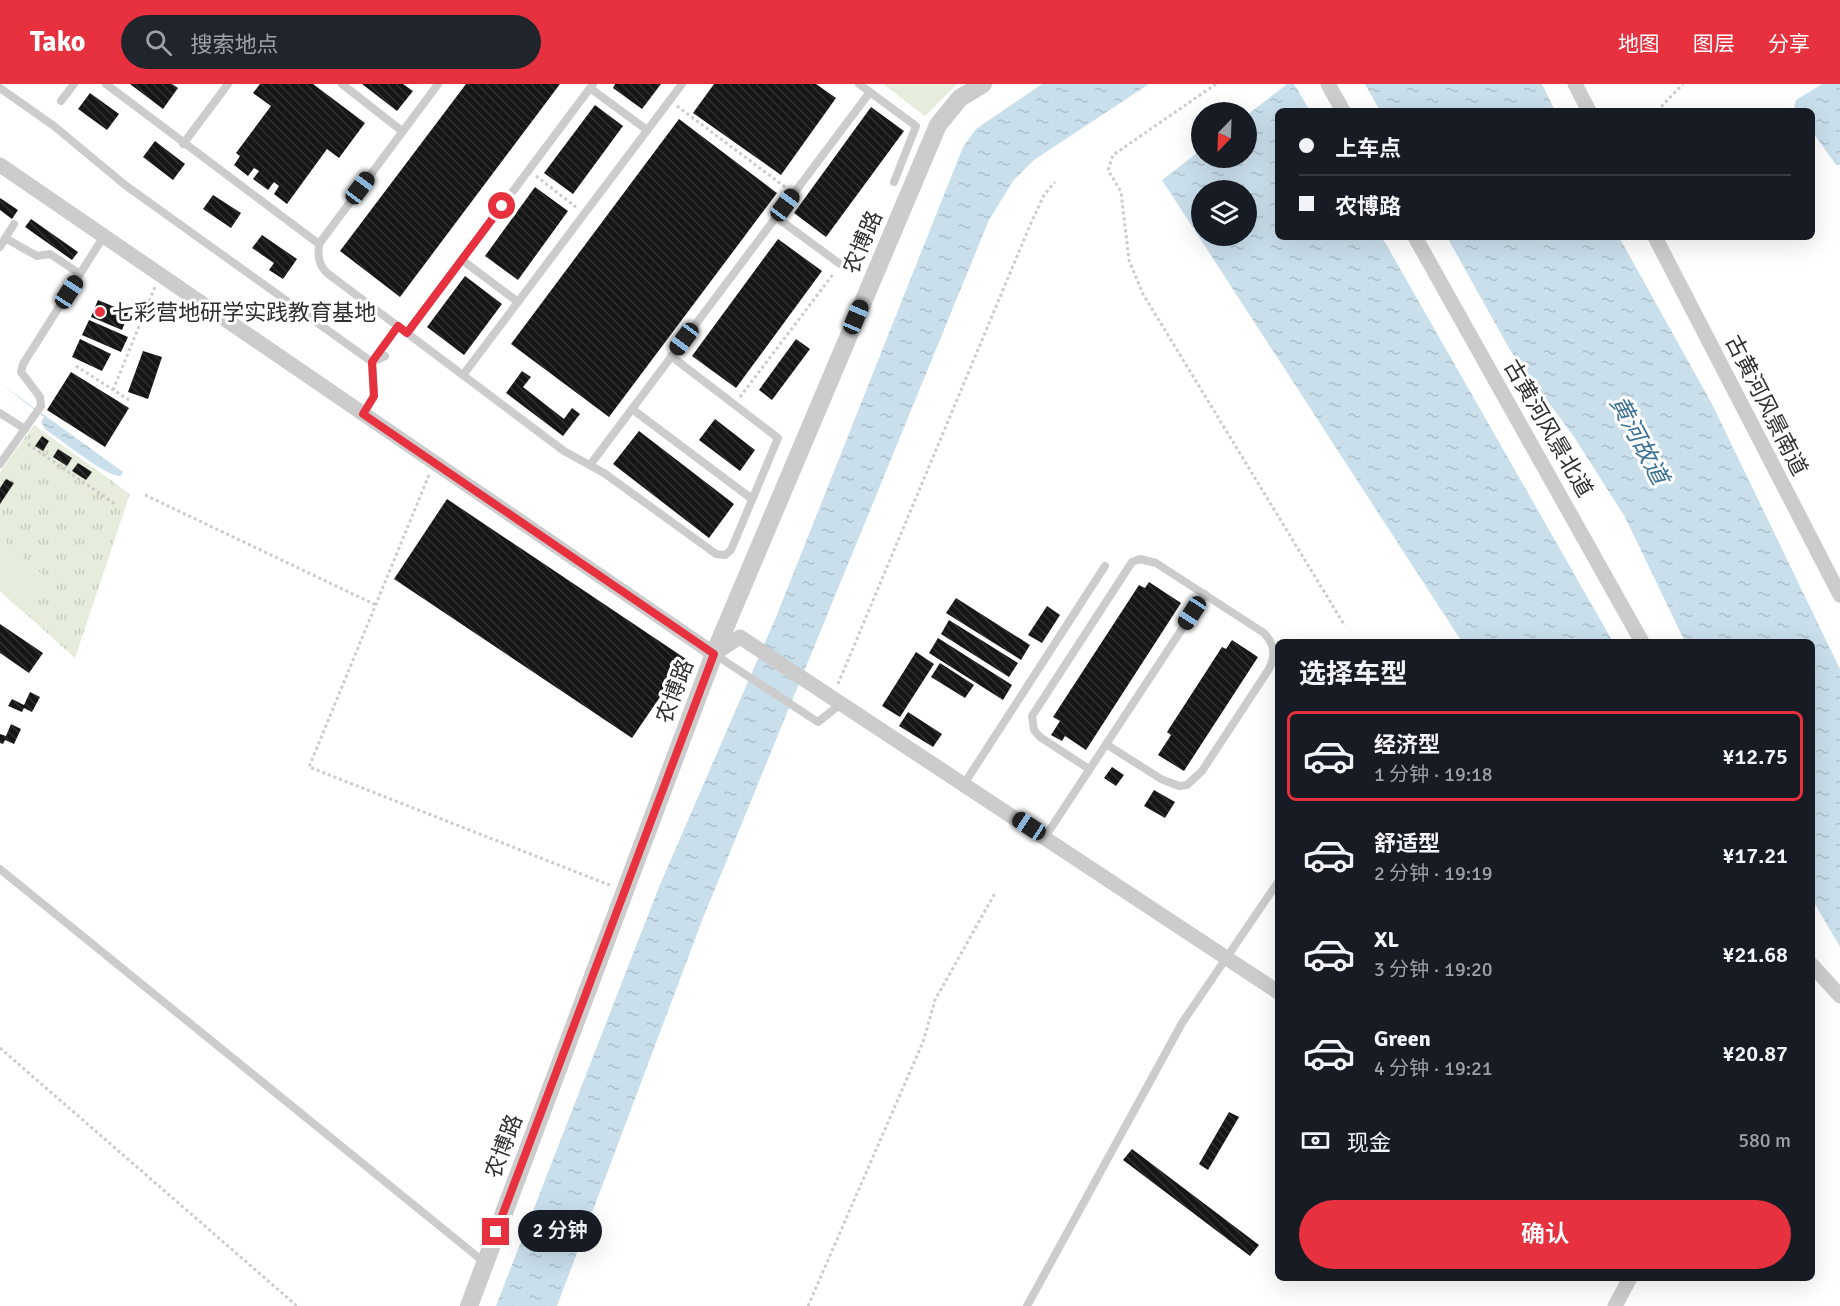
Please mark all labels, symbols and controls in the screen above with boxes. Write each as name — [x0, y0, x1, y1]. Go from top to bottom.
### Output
search box — [121, 15, 541, 69]
text: Tako — [30, 25, 85, 59]
icon: search — [142, 26, 175, 59]
text: 搜索地点 — [190, 31, 278, 58]
text: 地图 — [1618, 31, 1660, 57]
text: 图层 — [1693, 31, 1735, 57]
text: 分享 — [1768, 31, 1810, 57]
north arrow — [1191, 102, 1257, 168]
map controls — [1191, 102, 1257, 246]
text: 上车点 — [1335, 135, 1401, 162]
car — [342, 168, 378, 208]
button: layers — [1191, 180, 1257, 246]
car — [767, 185, 803, 225]
route start — [488, 192, 515, 219]
text: 农博路 — [1335, 193, 1401, 220]
street label: 农博路 — [837, 207, 888, 278]
car — [52, 272, 86, 312]
car — [841, 297, 871, 337]
place label: 七彩营地研学实践教育基地 — [112, 299, 376, 326]
marker: 七彩营地研学实践教育基地 — [93, 305, 107, 319]
car — [666, 319, 702, 359]
street label: 古黄河风景南道 — [1720, 330, 1814, 480]
street label: 古黄河风景北道 — [1498, 355, 1599, 502]
water label: 黄河故道 — [1603, 391, 1676, 492]
car — [1175, 593, 1209, 633]
street label: 农博路 — [650, 656, 699, 727]
text: 选择车型 — [1299, 658, 1407, 691]
icon: car — [1302, 729, 1356, 783]
text: 经济型 — [1374, 731, 1440, 758]
text: ¥12.75 — [1723, 743, 1788, 770]
text: 1 分钟 · 19:18 — [1374, 762, 1493, 787]
car — [1009, 809, 1049, 843]
icon: car — [1302, 828, 1356, 882]
text: 舒适型 — [1374, 830, 1440, 857]
text: ¥17.21 — [1723, 842, 1788, 869]
text: 2 分钟 · 19:19 — [1374, 861, 1493, 886]
text: XL — [1374, 926, 1399, 953]
icon: car — [1302, 927, 1356, 981]
text: ¥21.68 — [1723, 941, 1788, 968]
text: 3 分钟 · 19:20 — [1374, 957, 1493, 982]
text: Green — [1374, 1025, 1431, 1052]
icon: car — [1302, 1026, 1356, 1080]
text: ¥20.87 — [1723, 1040, 1788, 1067]
text: 4 分钟 · 19:21 — [1374, 1056, 1493, 1081]
street label: 农博路 — [479, 1111, 528, 1182]
icon: cash — [1299, 1124, 1332, 1157]
text: 580 m — [1738, 1128, 1791, 1153]
text: 现金 — [1347, 1129, 1391, 1156]
button: 确认 — [1299, 1200, 1791, 1269]
callout: 2 分钟 — [517, 1211, 601, 1253]
route end — [482, 1218, 509, 1245]
text: 2 分钟 — [532, 1218, 588, 1243]

